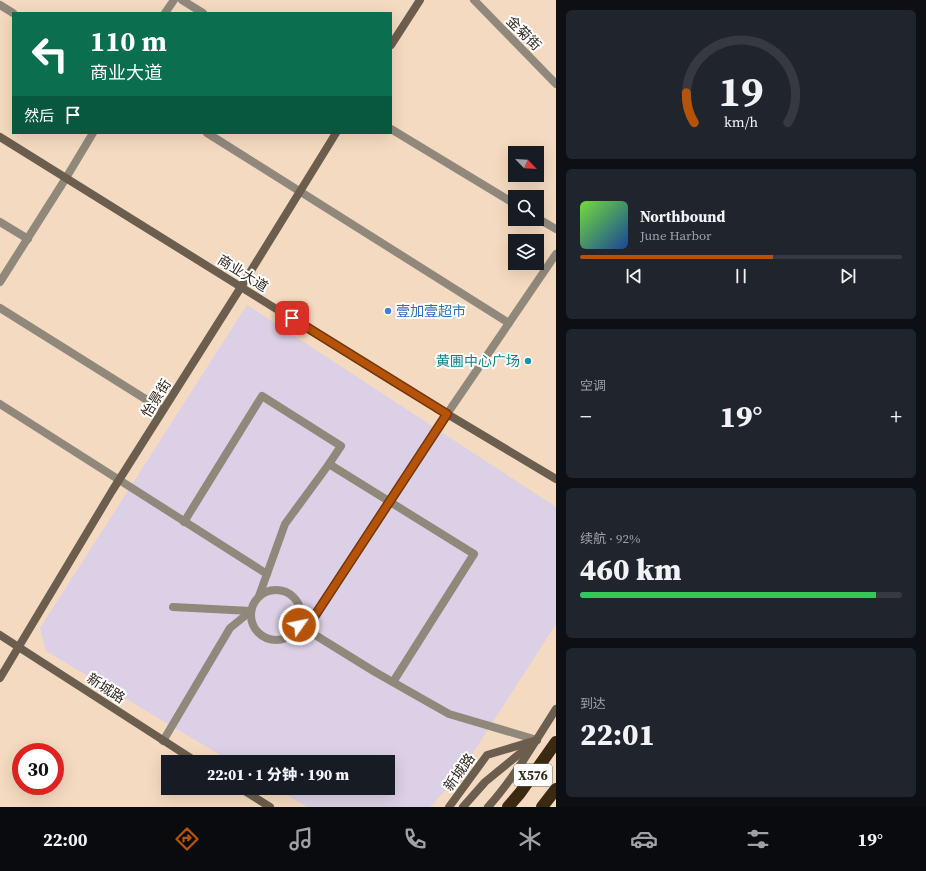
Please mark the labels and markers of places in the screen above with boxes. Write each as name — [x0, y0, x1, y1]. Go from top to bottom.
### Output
pin — [275, 301, 309, 335]
place label: 壹加壹超市 — [396, 301, 466, 321]
marker: 壹加壹超市 — [383, 306, 393, 316]
place label: 黄圃中心广场 — [436, 351, 520, 371]
marker: 黄圃中心广场 — [523, 356, 533, 366]

